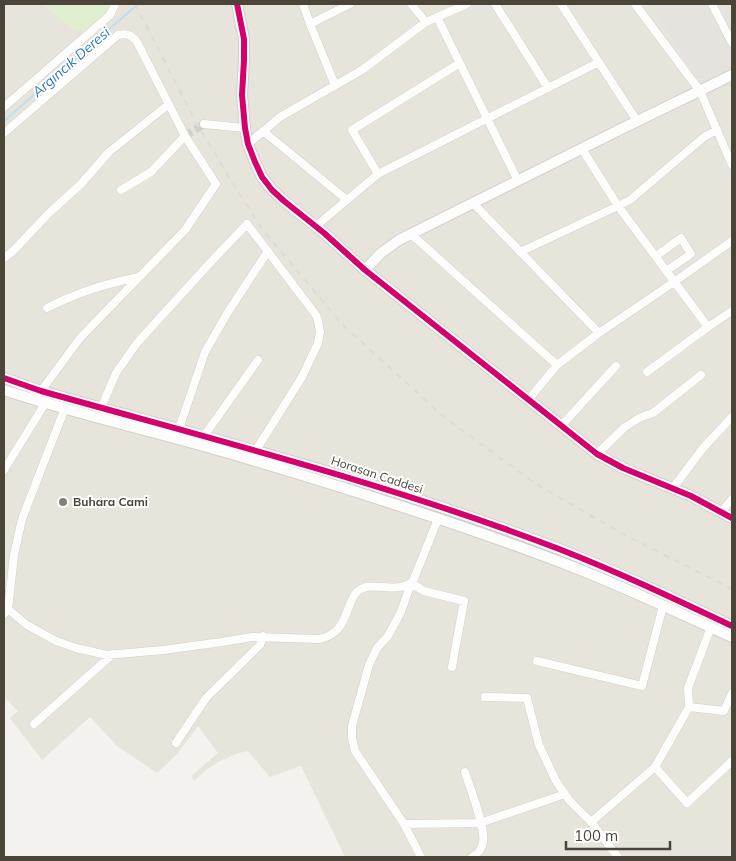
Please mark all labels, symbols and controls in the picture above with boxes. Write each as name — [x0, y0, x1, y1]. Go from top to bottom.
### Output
water label: Argıncık Deresi — [28, 23, 114, 101]
street label: Horasan Caddesi — [329, 453, 425, 497]
place label: Buhara Cami — [73, 494, 148, 509]
marker: Buhara Cami — [57, 496, 69, 508]
scale bar — [566, 818, 670, 850]
text: 100 m — [574, 826, 618, 845]

